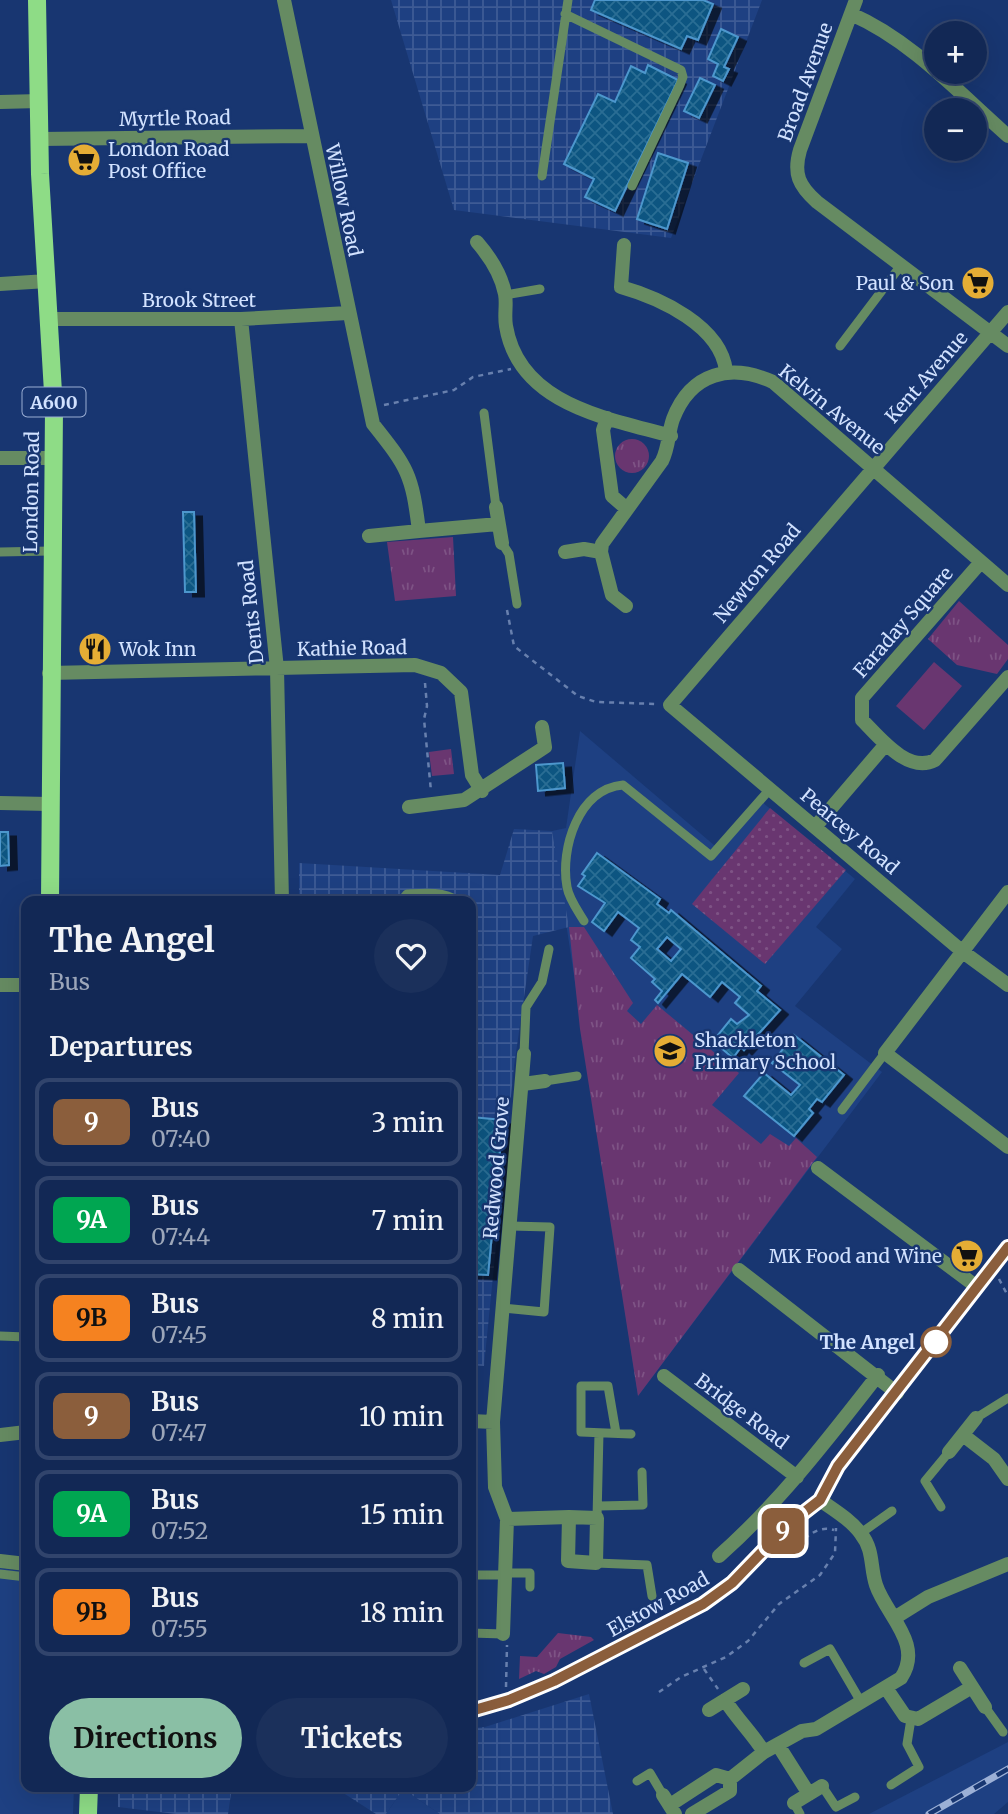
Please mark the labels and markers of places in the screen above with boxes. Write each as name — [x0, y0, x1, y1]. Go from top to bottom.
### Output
place label: London Road Post Office — [108, 137, 230, 183]
supermarket icon: London Road Post Office — [65, 141, 103, 179]
supermarket icon: Paul & Son — [959, 264, 997, 302]
place label: Paul & Son — [856, 271, 954, 295]
restaurant icon: Wok Inn — [76, 630, 114, 668]
place label: Wok Inn — [118, 637, 197, 661]
place label: Shackleton Primary School — [694, 1028, 836, 1074]
school or university icon: Shackleton Primary School — [651, 1032, 689, 1070]
supermarket icon: MK Food and Wine — [948, 1237, 986, 1275]
place label: MK Food and Wine — [769, 1244, 942, 1268]
marker: The Angel — [921, 1327, 951, 1357]
place label: The Angel — [820, 1330, 915, 1354]

